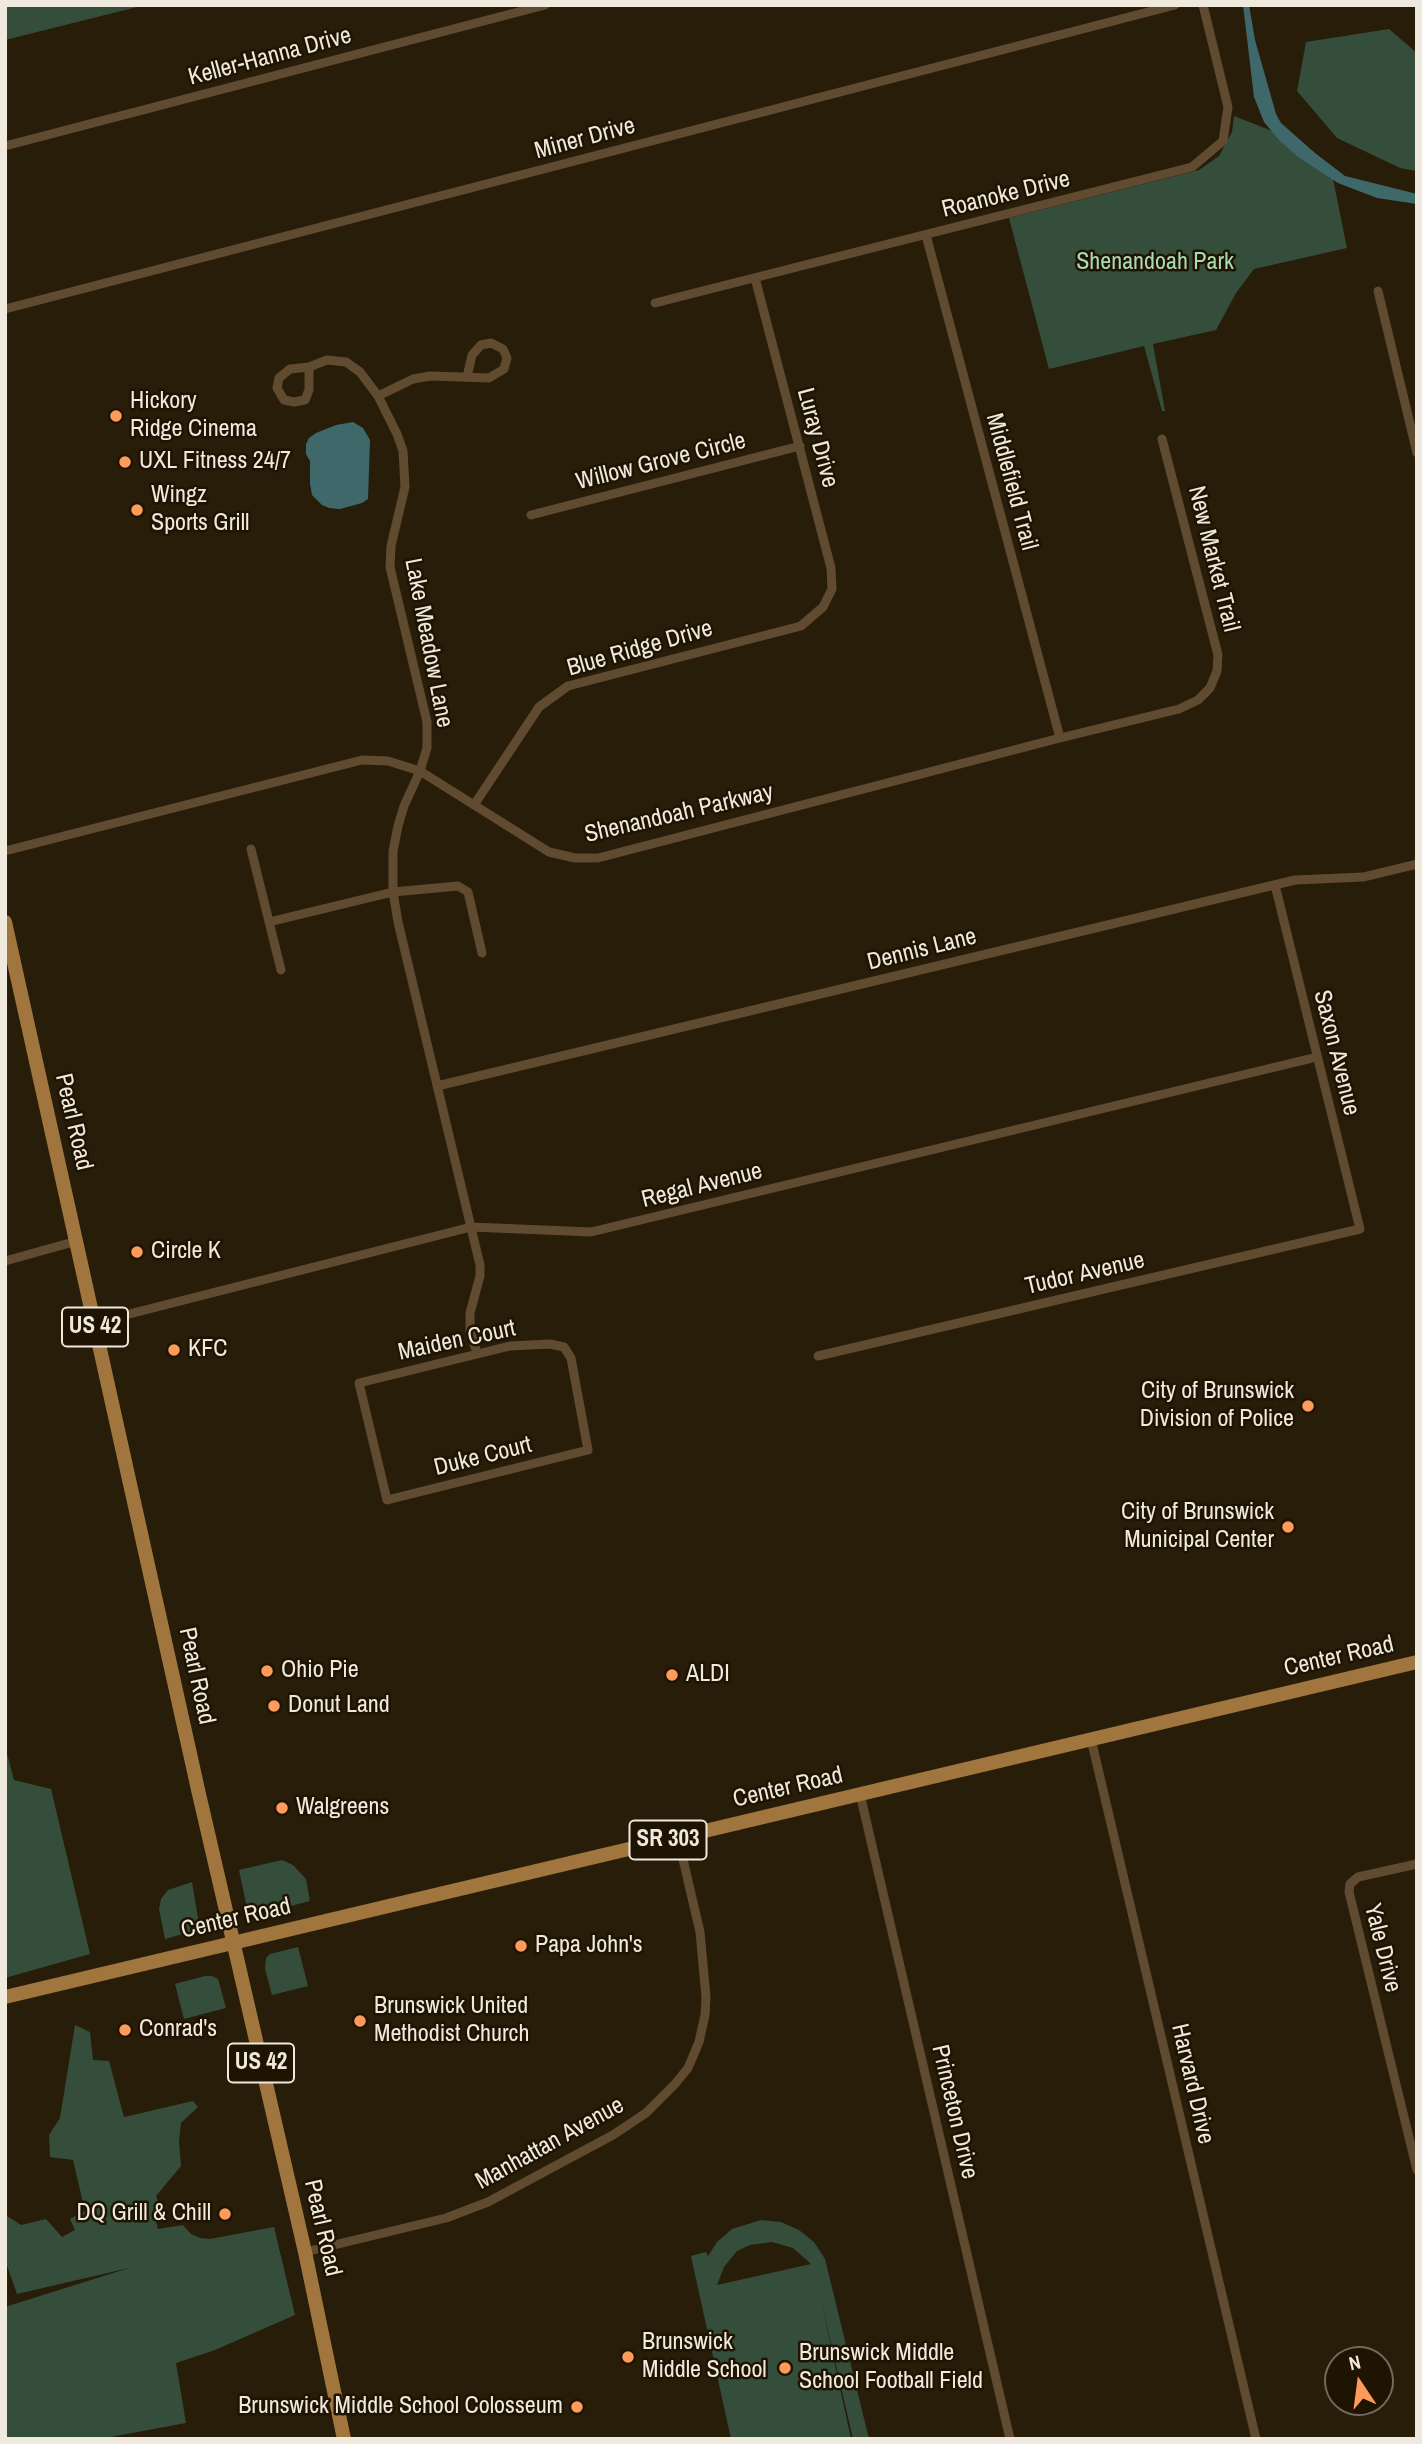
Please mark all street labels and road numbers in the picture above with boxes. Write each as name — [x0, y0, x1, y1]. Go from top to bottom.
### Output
street label: Keller-Hanna Drive — [185, 21, 355, 93]
street label: Miner Drive — [532, 112, 638, 166]
street label: Roanoke Drive — [939, 165, 1073, 225]
street label: Luray Drive — [790, 385, 844, 491]
street label: Middlefield Trail — [979, 410, 1043, 554]
street label: Willow Grove Circle — [573, 427, 749, 497]
street label: New Market Trail — [1181, 483, 1245, 635]
street label: Lake Meadow Lane — [397, 556, 459, 730]
street label: Blue Ridge Drive — [564, 615, 716, 683]
street label: Shenandoah Parkway — [582, 778, 776, 850]
street label: Dennis Lane — [864, 923, 980, 977]
street label: Saxon Avenue — [1307, 988, 1365, 1118]
street label: Pearl Road — [48, 1071, 98, 1173]
street label: Regal Avenue — [639, 1157, 765, 1215]
street label: Tudor Avenue — [1023, 1246, 1147, 1302]
road number: US 42 — [62, 1308, 128, 1346]
street label: Maiden Court — [396, 1315, 518, 1367]
street label: Duke Court — [431, 1431, 535, 1483]
street label: Pearl Road — [172, 1625, 220, 1727]
street label: Center Road — [1281, 1630, 1397, 1684]
street label: Center Road — [730, 1761, 846, 1815]
road number: SR 303 — [630, 1820, 706, 1859]
street label: Center Road — [178, 1892, 294, 1946]
street label: Yale Drive — [1357, 1901, 1407, 1995]
street label: Harvard Drive — [1164, 2021, 1220, 2147]
street label: Princeton Drive — [925, 2042, 983, 2182]
road number: US 42 — [228, 2044, 294, 2082]
street label: Manhattan Avenue — [471, 2091, 629, 2197]
street label: Pearl Road — [297, 2177, 347, 2279]

